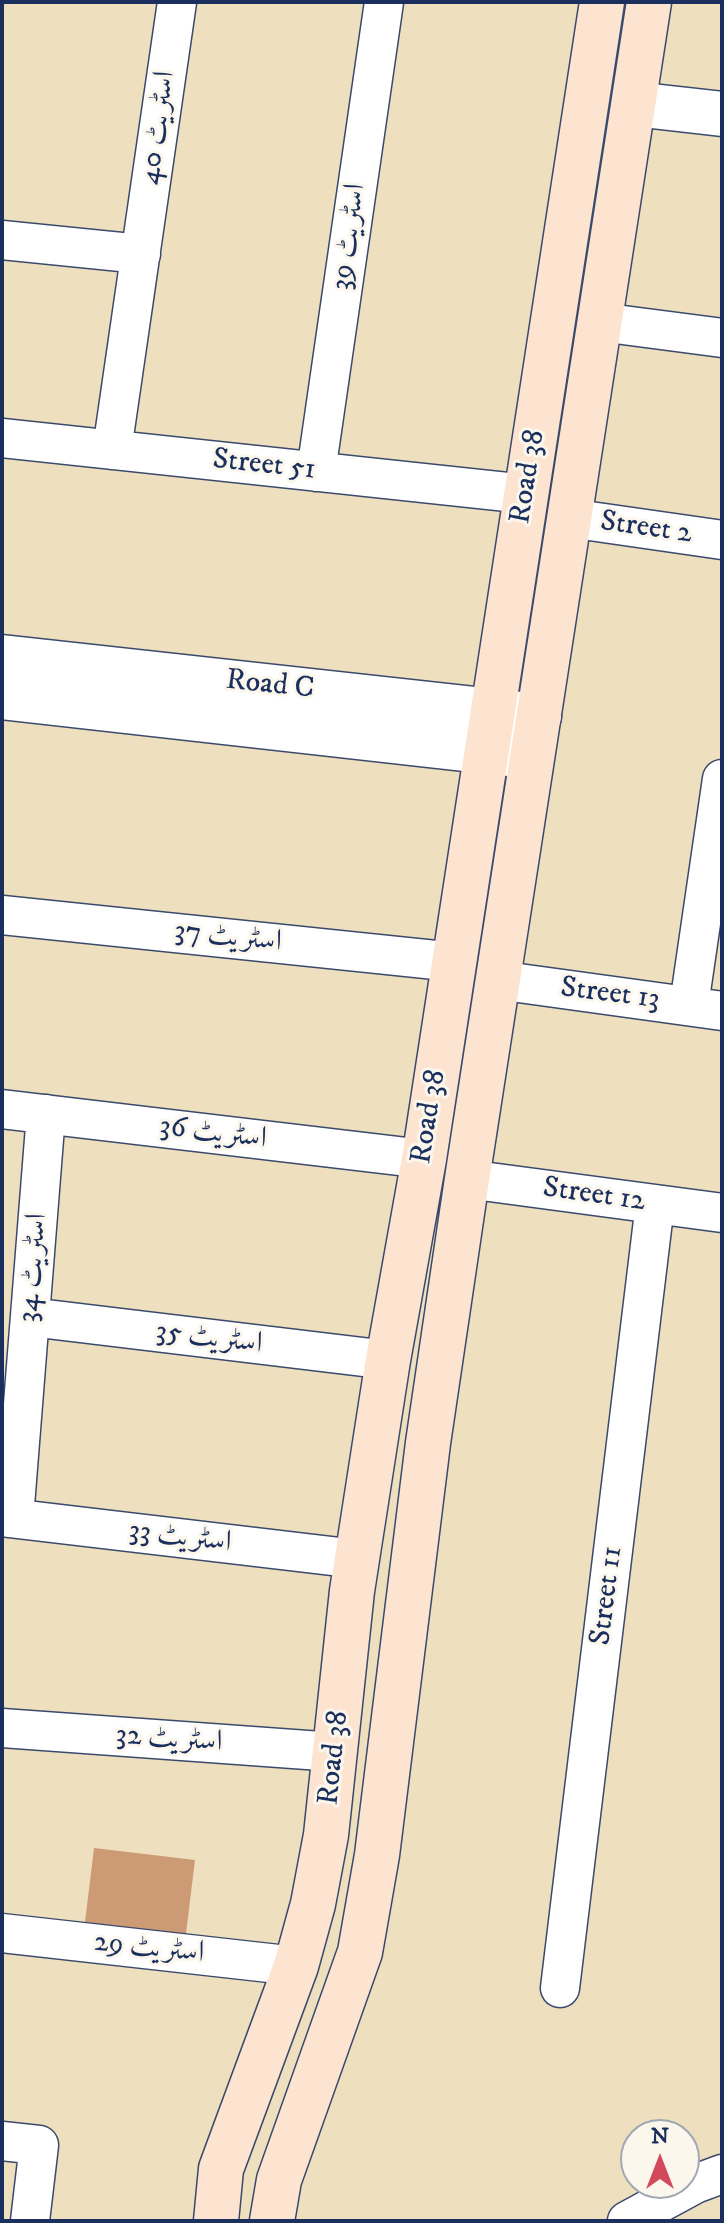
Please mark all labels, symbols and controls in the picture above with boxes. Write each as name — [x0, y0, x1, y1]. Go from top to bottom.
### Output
street label: اسٹریٹ 40 — [133, 69, 185, 187]
street label: اسٹریٹ 39 — [325, 181, 375, 293]
street label: Road 38 — [504, 427, 554, 527]
street label: Street 51 — [211, 443, 317, 489]
street label: Street 2 — [598, 505, 694, 553]
street label: Road C — [224, 663, 316, 709]
street label: اسٹریٹ 37 — [172, 914, 284, 962]
street label: Street 13 — [558, 971, 662, 1019]
street label: Road 38 — [405, 1067, 455, 1167]
street label: اسٹریٹ 36 — [157, 1110, 269, 1158]
street label: Street 12 — [540, 1171, 648, 1221]
street label: اسٹریٹ 34 — [11, 1212, 57, 1324]
street label: اسٹریٹ 35 — [154, 1315, 264, 1363]
street label: اسٹریٹ 33 — [127, 1514, 233, 1562]
street label: Street 11 — [584, 1544, 632, 1648]
street label: Road 38 — [312, 1709, 358, 1807]
street label: اسٹریٹ 32 — [114, 1718, 224, 1762]
street label: اسٹریٹ 29 — [92, 1925, 206, 1973]
north arrow — [620, 2119, 700, 2199]
text: N — [651, 2123, 669, 2150]

